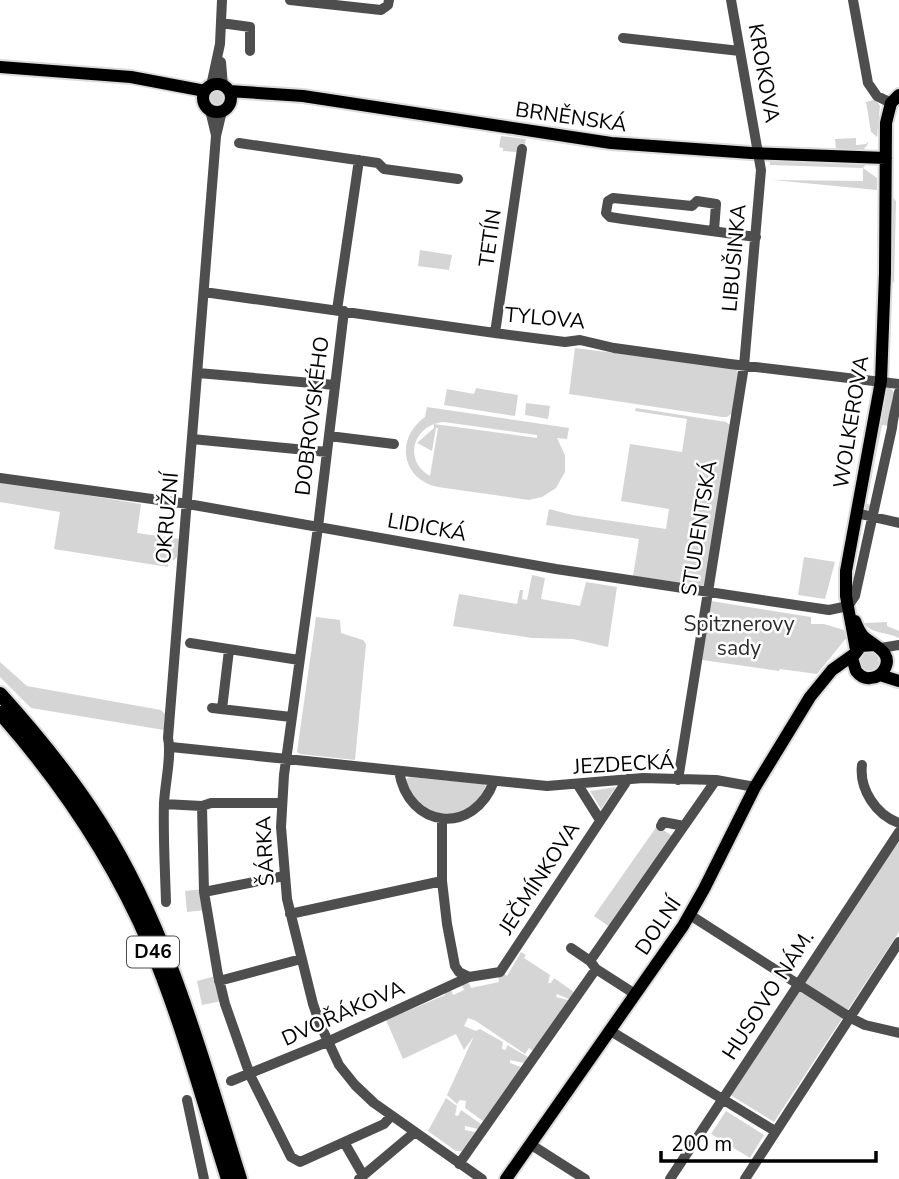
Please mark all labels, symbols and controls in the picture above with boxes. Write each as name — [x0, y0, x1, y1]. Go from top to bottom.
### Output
street label: KROKOVA — [742, 21, 786, 125]
street label: BRNĚNSKÁ — [513, 95, 629, 139]
street label: LIBUŠINKA — [715, 203, 753, 313]
street label: TETÍN — [472, 207, 508, 269]
street label: TYLOVA — [504, 301, 586, 335]
street label: DOBROVSKÉHO — [288, 335, 336, 497]
street label: WOLKEROVA — [827, 354, 875, 490]
street label: STUDENTSKÁ — [674, 458, 724, 598]
street label: OKRUŽNÍ — [149, 469, 185, 565]
street label: LIDICKÁ — [385, 506, 469, 548]
park label: Spitznerovy sady — [683, 610, 795, 662]
street label: JEZDECKÁ — [572, 747, 675, 781]
street label: ŠÁRKA — [249, 815, 281, 887]
street label: JEČMÍNKOVA — [492, 816, 586, 941]
street label: DOLNÍ — [628, 890, 688, 960]
street label: HUSOVO NÁM. — [716, 925, 820, 1065]
road number: D46 — [127, 936, 179, 968]
street label: DVOŘÁKOVA — [277, 973, 409, 1053]
scale bar — [661, 1120, 876, 1164]
text: 200 m — [671, 1130, 732, 1158]

